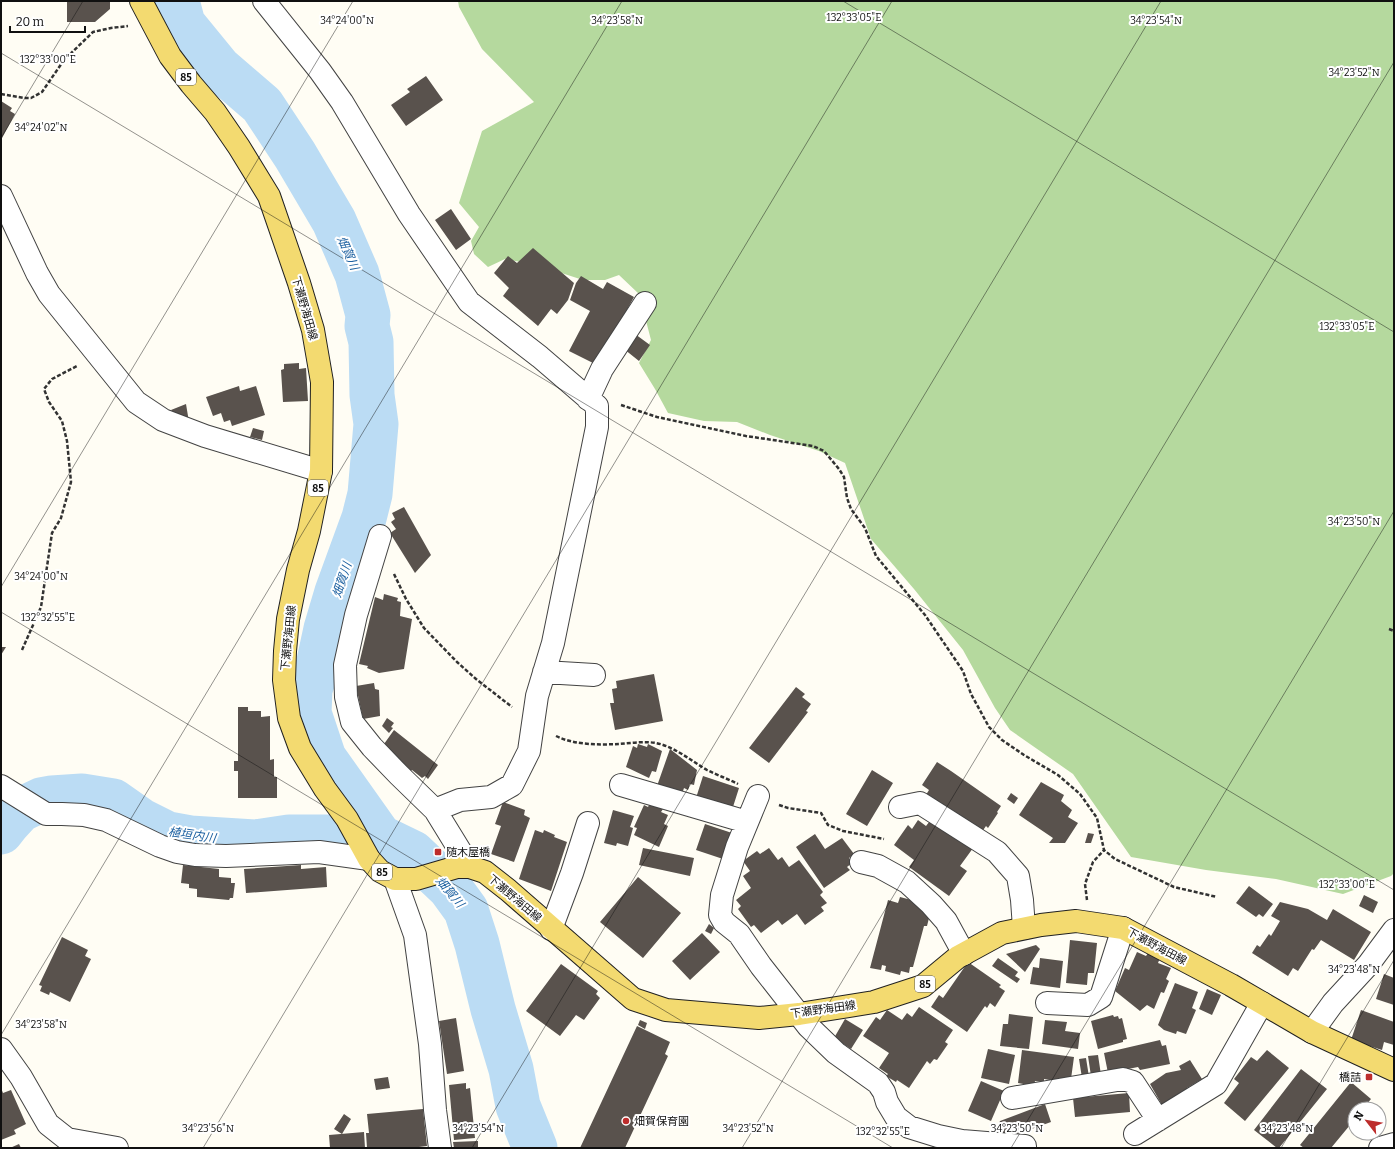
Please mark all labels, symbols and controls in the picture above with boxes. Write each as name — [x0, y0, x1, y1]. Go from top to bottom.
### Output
scale bar — [10, 8, 85, 34]
text: 132°33'05"E — [827, 12, 881, 24]
text: 20 m — [16, 15, 45, 29]
text: 34°24'00"N — [320, 15, 374, 27]
text: 34°23'58"N — [591, 15, 643, 27]
text: 34°23'54"N — [1130, 15, 1182, 27]
text: 132°33'00"E — [20, 54, 76, 66]
text: 34°23'52"N — [1328, 67, 1380, 79]
road number: 85 — [176, 69, 196, 85]
text: 34°24'02"N — [15, 122, 67, 134]
water label: 畑賀川 — [334, 234, 363, 274]
street label: 下瀬野海田線 — [289, 275, 320, 342]
text: 132°33'05"E — [1320, 321, 1374, 333]
road number: 85 — [308, 480, 328, 496]
text: 34°23'50"N — [1328, 516, 1380, 528]
water label: 畑賀川 — [330, 559, 355, 599]
text: 34°24'00"N — [14, 571, 68, 583]
street label: 下瀬野海田線 — [279, 605, 298, 672]
text: 132°32'55"E — [21, 612, 75, 624]
water label: 植垣内川 — [167, 825, 219, 846]
place label: 随木屋橋 — [446, 846, 490, 859]
marker: 随木屋橋 — [433, 847, 443, 857]
road number: 85 — [372, 864, 392, 880]
street label: 下瀬野海田線 — [485, 872, 544, 925]
water label: 畑賀川 — [433, 874, 468, 912]
text: 132°33'00"E — [1319, 879, 1375, 891]
street label: 下瀬野海田線 — [1125, 925, 1189, 968]
text: 34°23'48"N — [1328, 964, 1380, 976]
road number: 85 — [915, 976, 935, 992]
street label: 下瀬野海田線 — [789, 998, 857, 1021]
text: 34°23'58"N — [15, 1019, 67, 1031]
place label: 橋詰 — [1339, 1071, 1361, 1084]
marker: 橋詰 — [1364, 1072, 1374, 1082]
north arrow — [1347, 1101, 1387, 1141]
text: N — [1351, 1109, 1367, 1123]
place label: 畑賀保育園 — [634, 1115, 689, 1128]
marker: 畑賀保育園 — [621, 1116, 631, 1126]
text: 34°23'56"N — [182, 1123, 234, 1135]
text: 34°23'54"N — [452, 1123, 504, 1135]
text: 34°23'52"N — [722, 1123, 774, 1135]
text: 34°23'50"N — [991, 1123, 1043, 1135]
text: 34°23'48"N — [1261, 1123, 1313, 1135]
text: 132°32'55"E — [856, 1126, 910, 1138]

